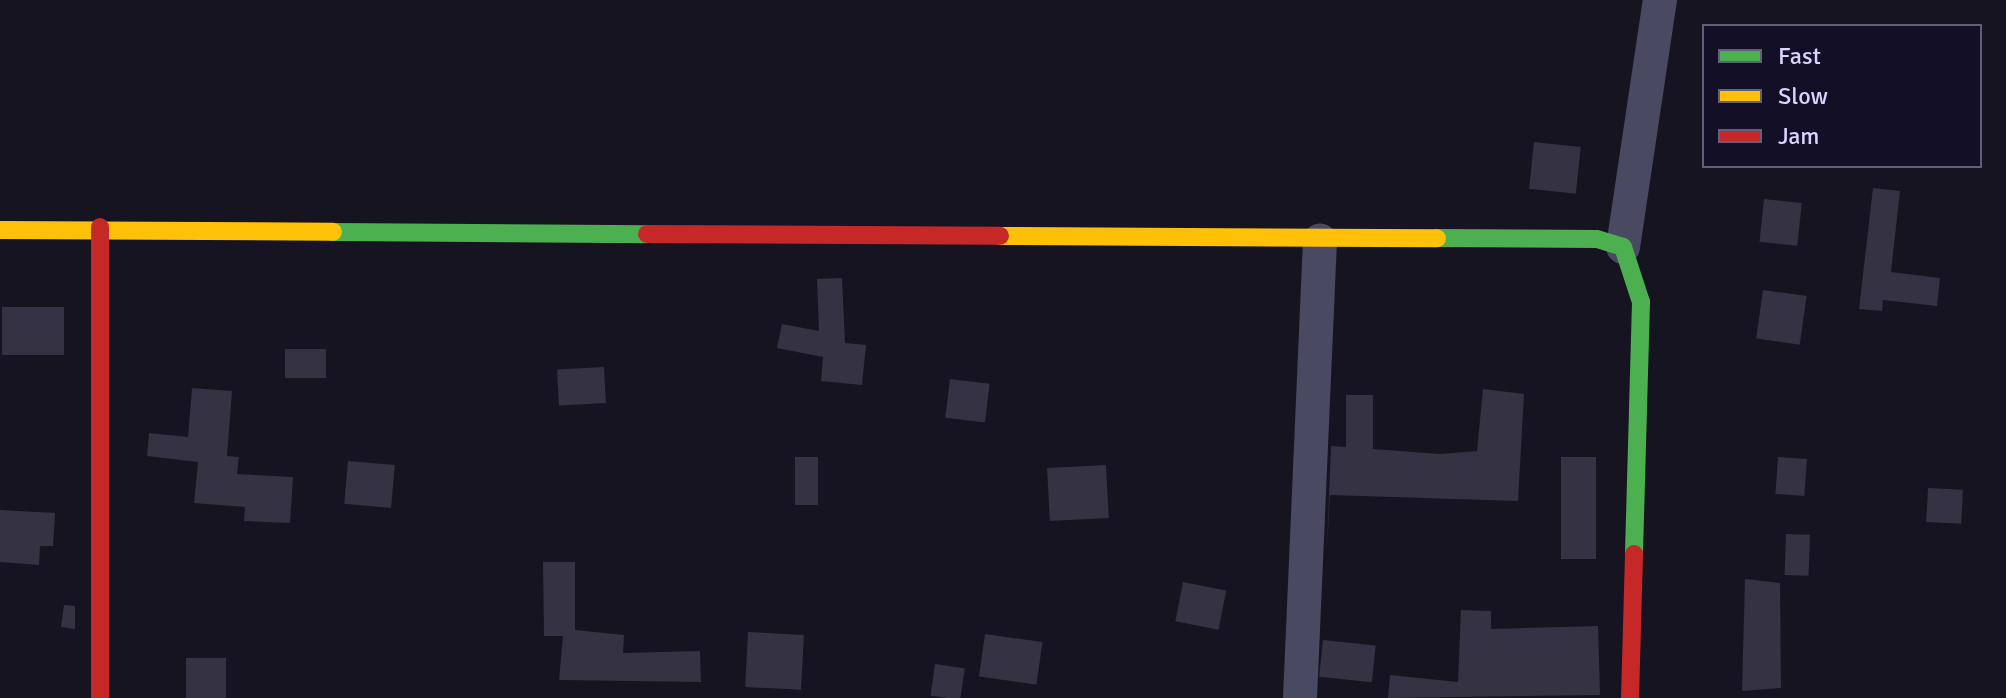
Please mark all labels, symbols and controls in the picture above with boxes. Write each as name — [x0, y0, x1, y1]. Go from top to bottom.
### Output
legend — [1702, 24, 1982, 168]
text: Fast — [1778, 41, 1821, 71]
text: Slow — [1778, 81, 1828, 111]
text: Jam — [1778, 121, 1819, 151]

